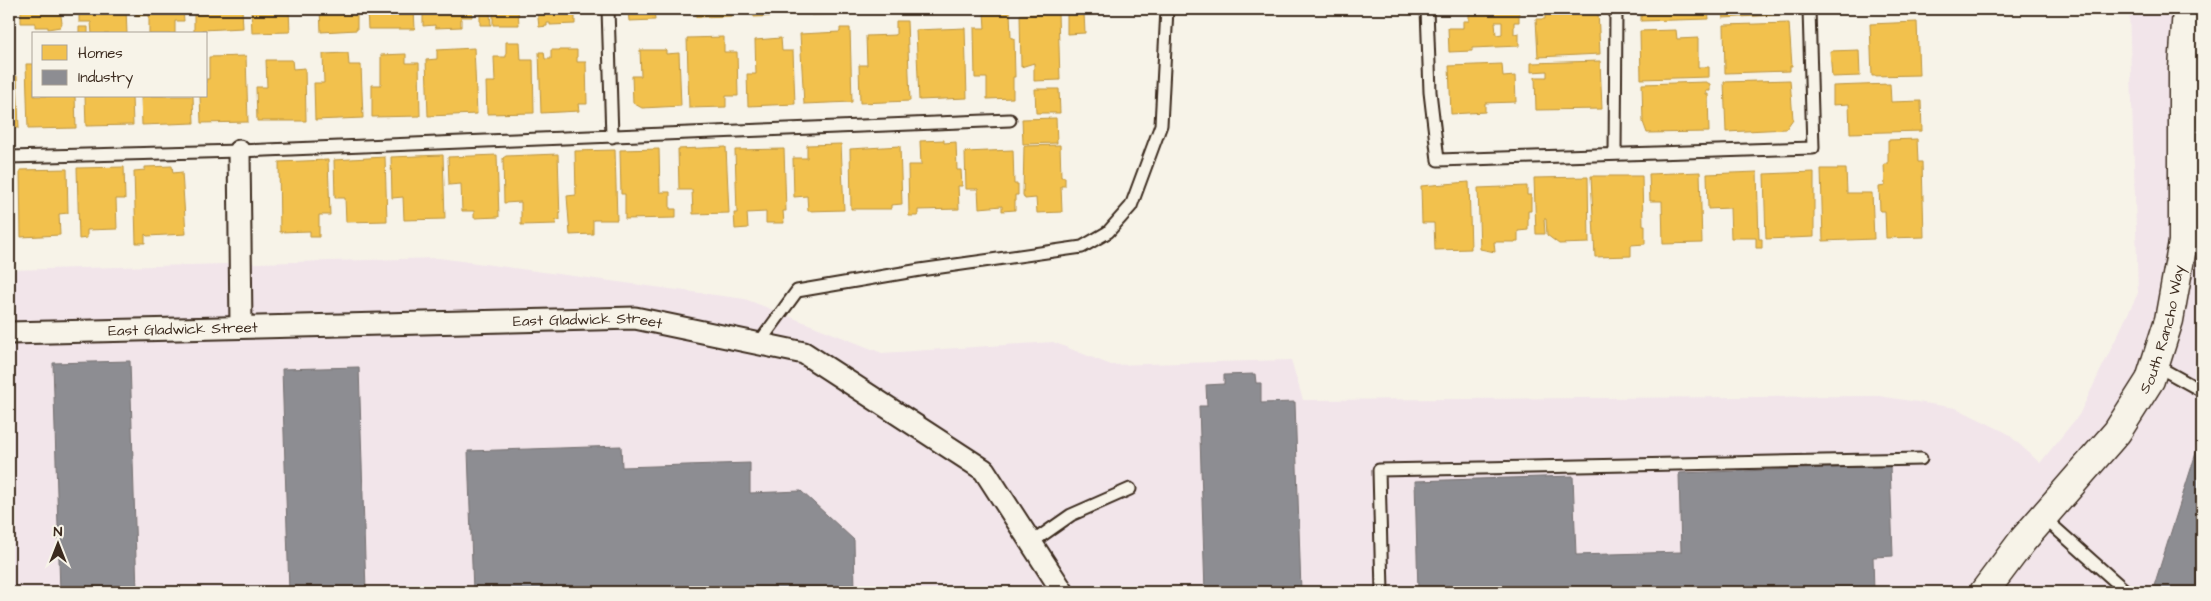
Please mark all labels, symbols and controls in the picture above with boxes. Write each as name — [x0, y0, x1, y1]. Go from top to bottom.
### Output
legend — [32, 32, 208, 98]
text: Homes — [78, 43, 123, 64]
text: Industry — [78, 67, 133, 89]
street label: South Rancho Way — [2134, 264, 2191, 398]
street label: East Gladwick Street — [513, 308, 664, 334]
street label: East Gladwick Street — [108, 317, 258, 342]
north arrow — [32, 518, 82, 568]
text: N — [54, 522, 63, 542]

